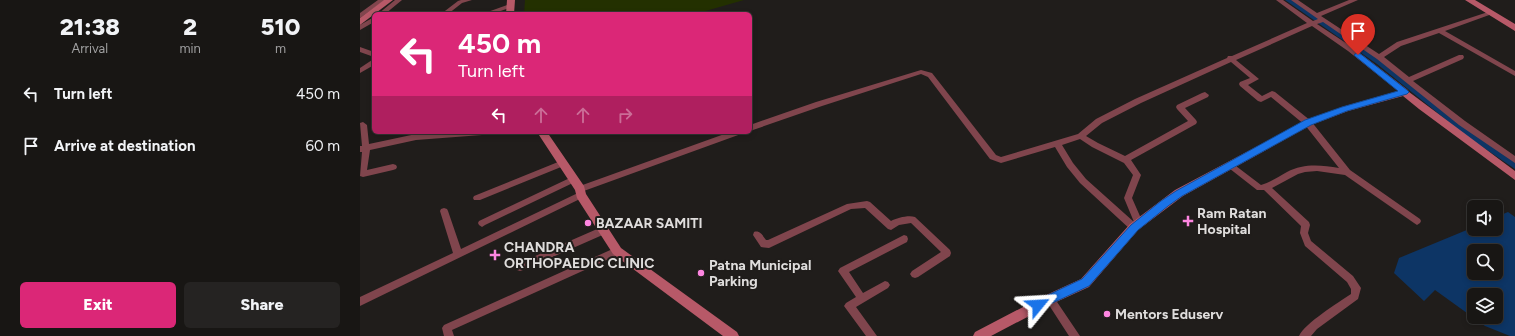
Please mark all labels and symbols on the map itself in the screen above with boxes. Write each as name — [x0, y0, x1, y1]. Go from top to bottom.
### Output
pin — [1341, 14, 1375, 55]
place label: Ram Ratan Hospital — [1197, 205, 1266, 238]
place label: BAZAAR SAMITI — [596, 215, 703, 232]
marker: Ram Ratan Hospital — [1182, 215, 1194, 227]
marker: BAZAAR SAMITI — [583, 218, 593, 228]
place label: CHANDRA ORTHOPAEDIC CLINIC — [504, 239, 654, 272]
marker: CHANDRA ORTHOPAEDIC CLINIC — [489, 249, 501, 261]
place label: Patna Municipal Parking — [709, 257, 811, 290]
marker: Patna Municipal Parking — [696, 268, 706, 278]
position arrow — [1017, 284, 1059, 326]
place label: Mentors Eduserv — [1115, 306, 1224, 323]
marker: Mentors Eduserv — [1102, 309, 1112, 319]

